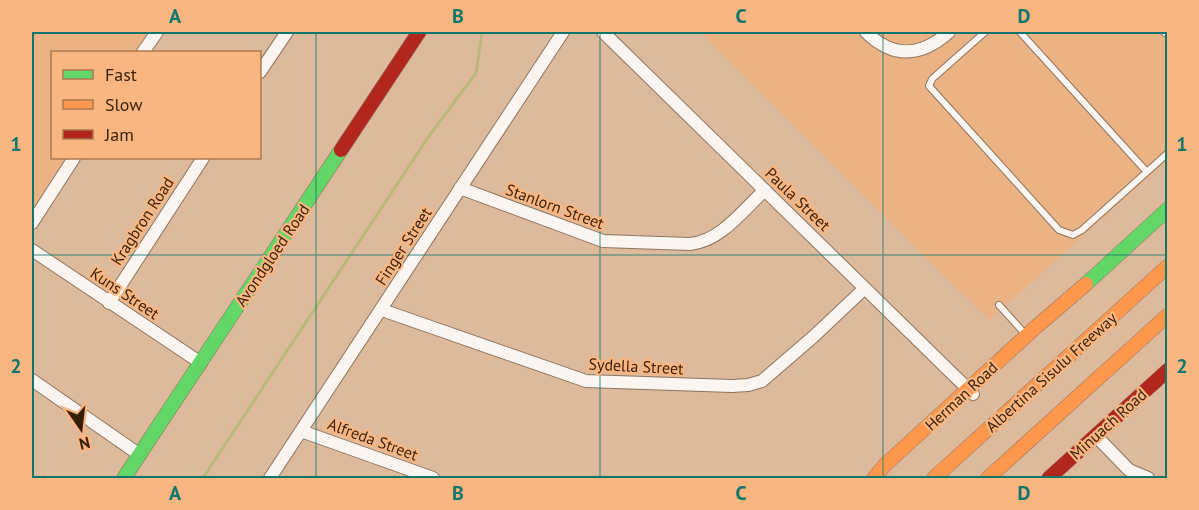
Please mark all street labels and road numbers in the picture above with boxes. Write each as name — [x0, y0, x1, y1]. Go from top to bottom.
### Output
street label: Paula Street — [761, 163, 835, 235]
street label: Kragbron Road — [106, 173, 178, 269]
street label: Stanlorn Street — [503, 179, 607, 233]
street label: Avondgloed Road — [230, 200, 314, 310]
street label: Finger Street — [370, 203, 436, 289]
street label: Kuns Street — [87, 263, 164, 324]
street label: Albertina Sisulu Freeway — [981, 307, 1121, 436]
street label: Sydella Street — [588, 354, 685, 379]
street label: Herman Road — [920, 357, 1002, 435]
street label: Minuach Road — [1065, 384, 1151, 464]
street label: Alfreda Street — [325, 413, 421, 465]

